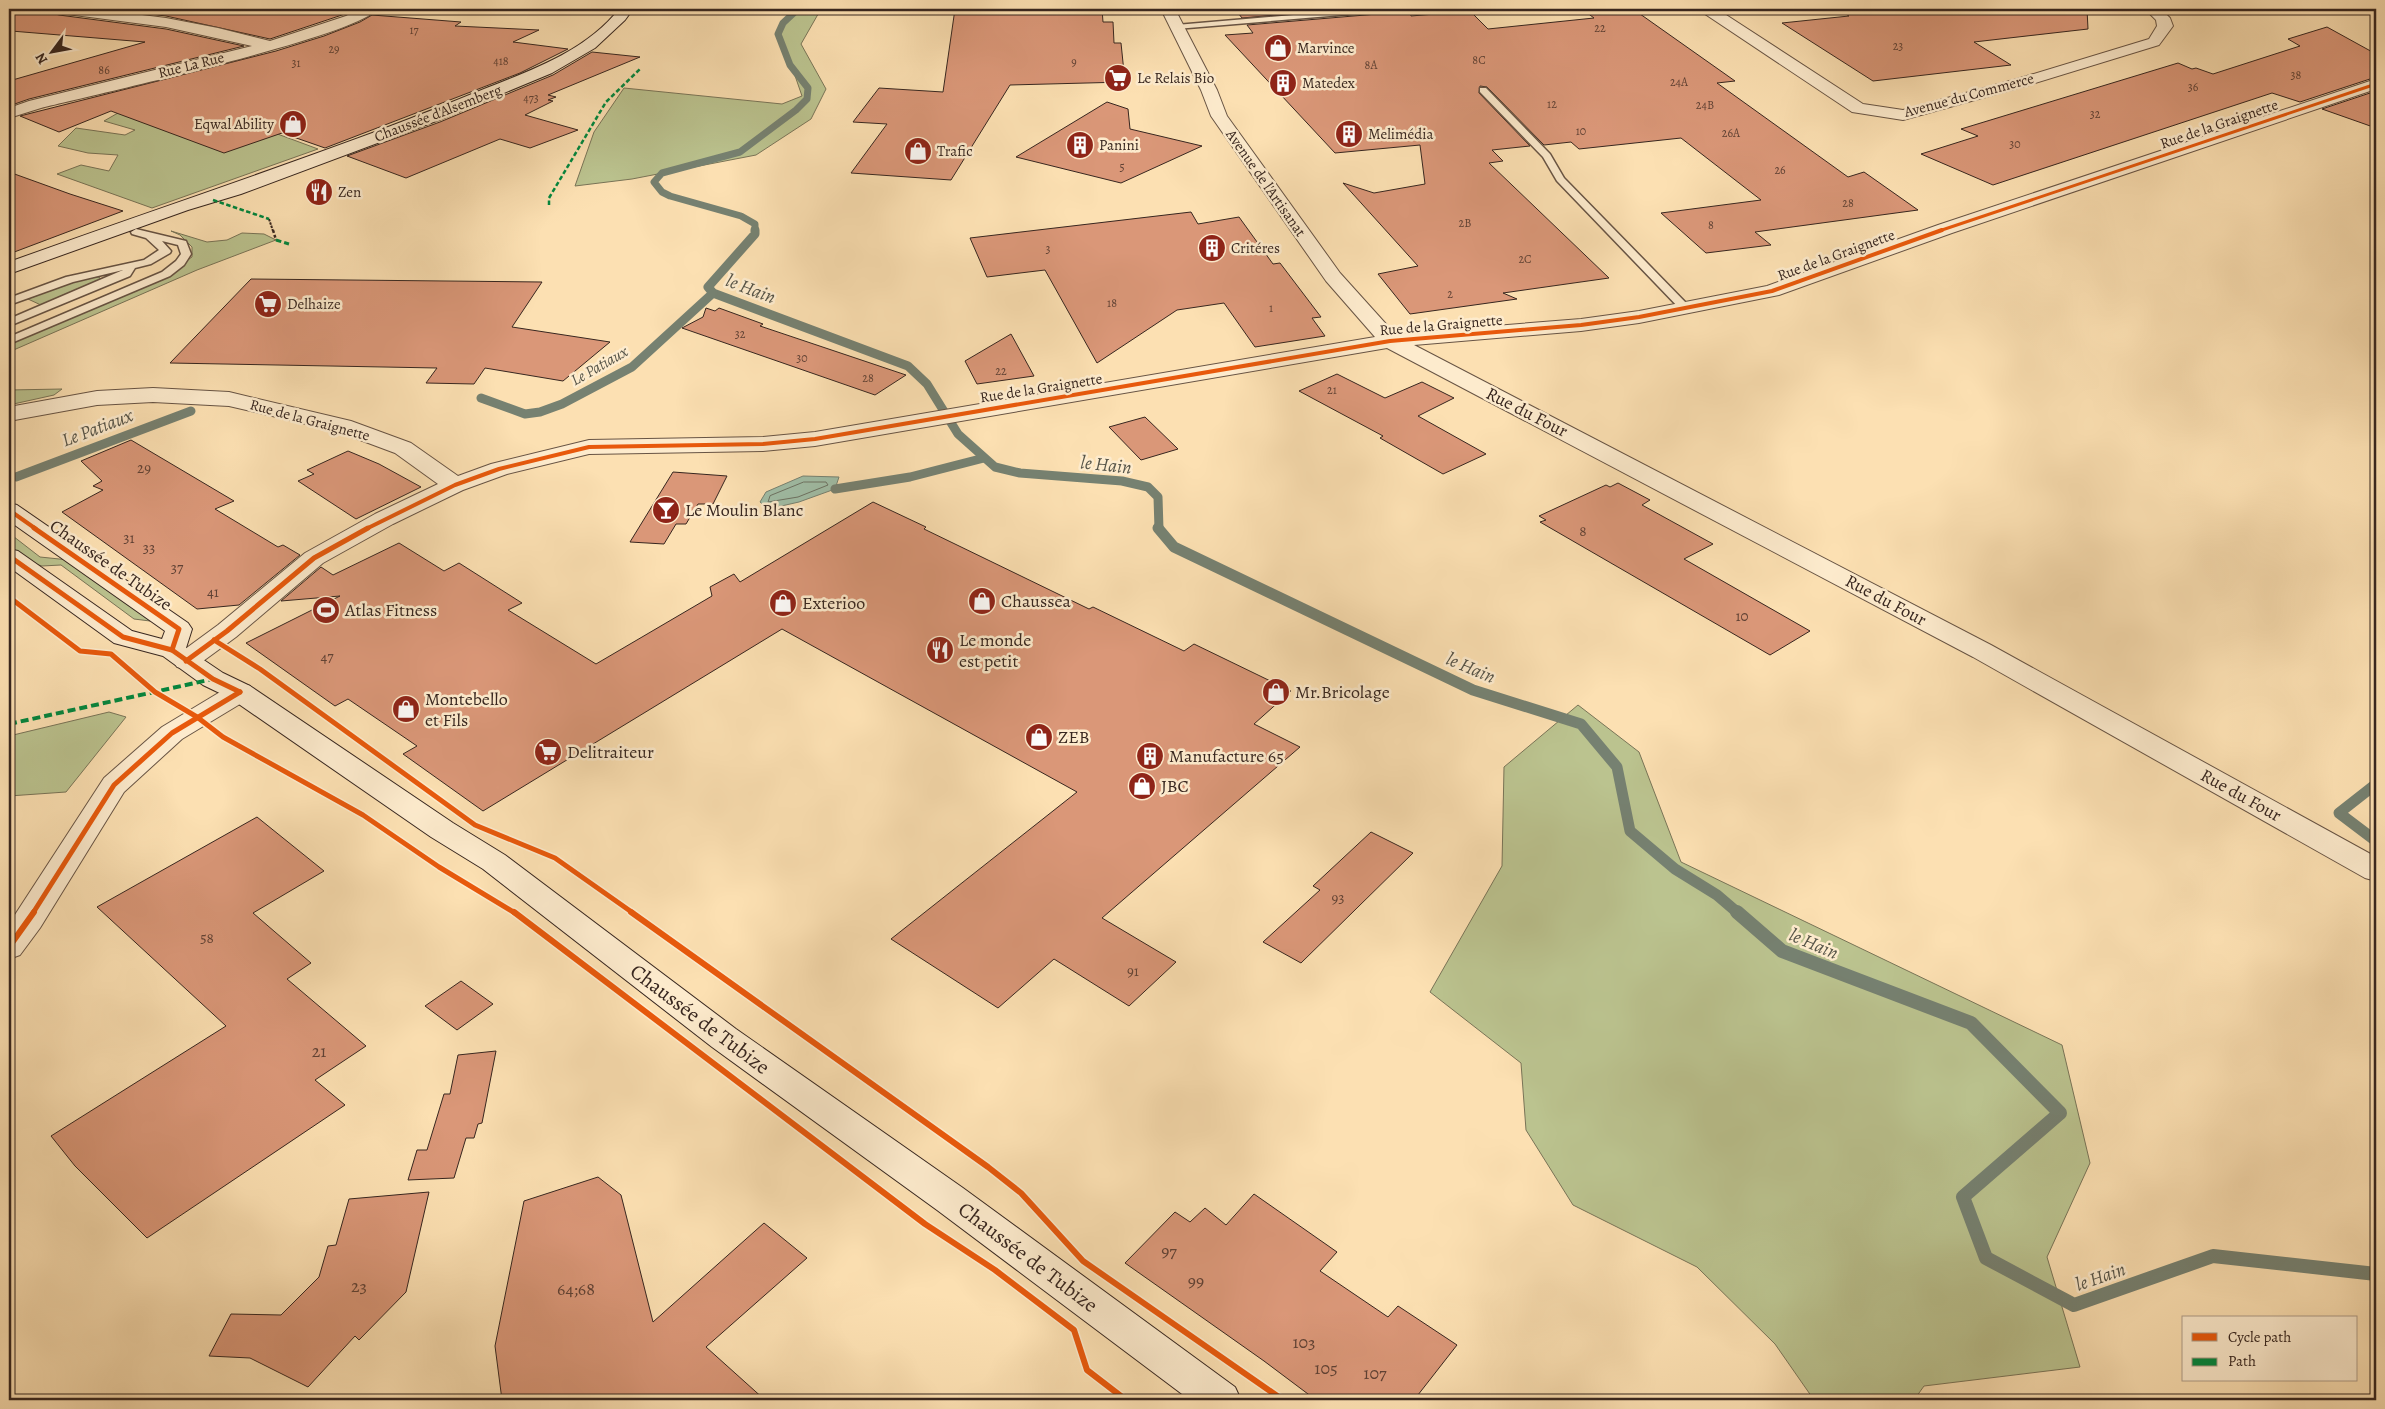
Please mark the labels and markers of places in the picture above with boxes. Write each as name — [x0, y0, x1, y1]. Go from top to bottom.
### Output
shop icon: Marvince — [1263, 33, 1293, 63]
place label: Marvince — [1297, 38, 1355, 58]
supermarket icon: Le Relais Bio — [1103, 63, 1133, 93]
place label: Le Relais Bio — [1137, 68, 1214, 88]
building icon: Matedex — [1268, 68, 1298, 98]
place label: Matedex — [1302, 73, 1355, 93]
shop icon: Eqwal Ability — [278, 109, 308, 139]
place label: Eqwal Ability — [194, 114, 274, 134]
building icon: Melimédia — [1334, 119, 1364, 149]
place label: Melimédia — [1368, 124, 1434, 144]
building icon: Panini — [1065, 130, 1095, 160]
place label: Panini — [1099, 135, 1139, 155]
shop icon: Trafic — [903, 136, 933, 166]
place label: Trafic — [937, 141, 973, 161]
restaurant icon: Zen — [304, 177, 334, 207]
place label: Zen — [338, 182, 361, 202]
building icon: Critéres — [1197, 233, 1227, 263]
place label: Critéres — [1231, 238, 1280, 258]
supermarket icon: Delhaize — [253, 289, 283, 319]
place label: Delhaize — [287, 294, 341, 314]
bar icon: Le Moulin Blanc — [651, 495, 681, 525]
place label: Le Moulin Blanc — [685, 498, 803, 522]
shop icon: Chaussea — [967, 586, 997, 616]
shop icon: Exterioo — [768, 588, 798, 618]
place label: Chaussea — [1001, 589, 1072, 613]
place label: Exterioo — [802, 591, 865, 615]
sports icon: Atlas Fitness — [311, 595, 341, 625]
place label: Atlas Fitness — [344, 598, 437, 622]
place label: Le monde est petit — [959, 628, 1031, 673]
restaurant icon: Le monde est petit — [925, 635, 955, 665]
shop icon: Mr.Bricolage — [1261, 677, 1291, 707]
place label: Mr.Bricolage — [1295, 680, 1390, 704]
place label: Montebello et Fils — [425, 687, 508, 732]
shop icon: Montebello et Fils — [391, 694, 421, 724]
shop icon: ZEB — [1024, 722, 1054, 752]
place label: ZEB — [1058, 725, 1090, 749]
supermarket icon: Delitraiteur — [533, 737, 563, 767]
place label: Delitraiteur — [567, 740, 654, 764]
building icon: Manufacture 65 — [1135, 741, 1165, 771]
place label: Manufacture 65 — [1169, 744, 1284, 768]
shop icon: JBC — [1127, 771, 1157, 801]
place label: JBC — [1161, 774, 1189, 798]

